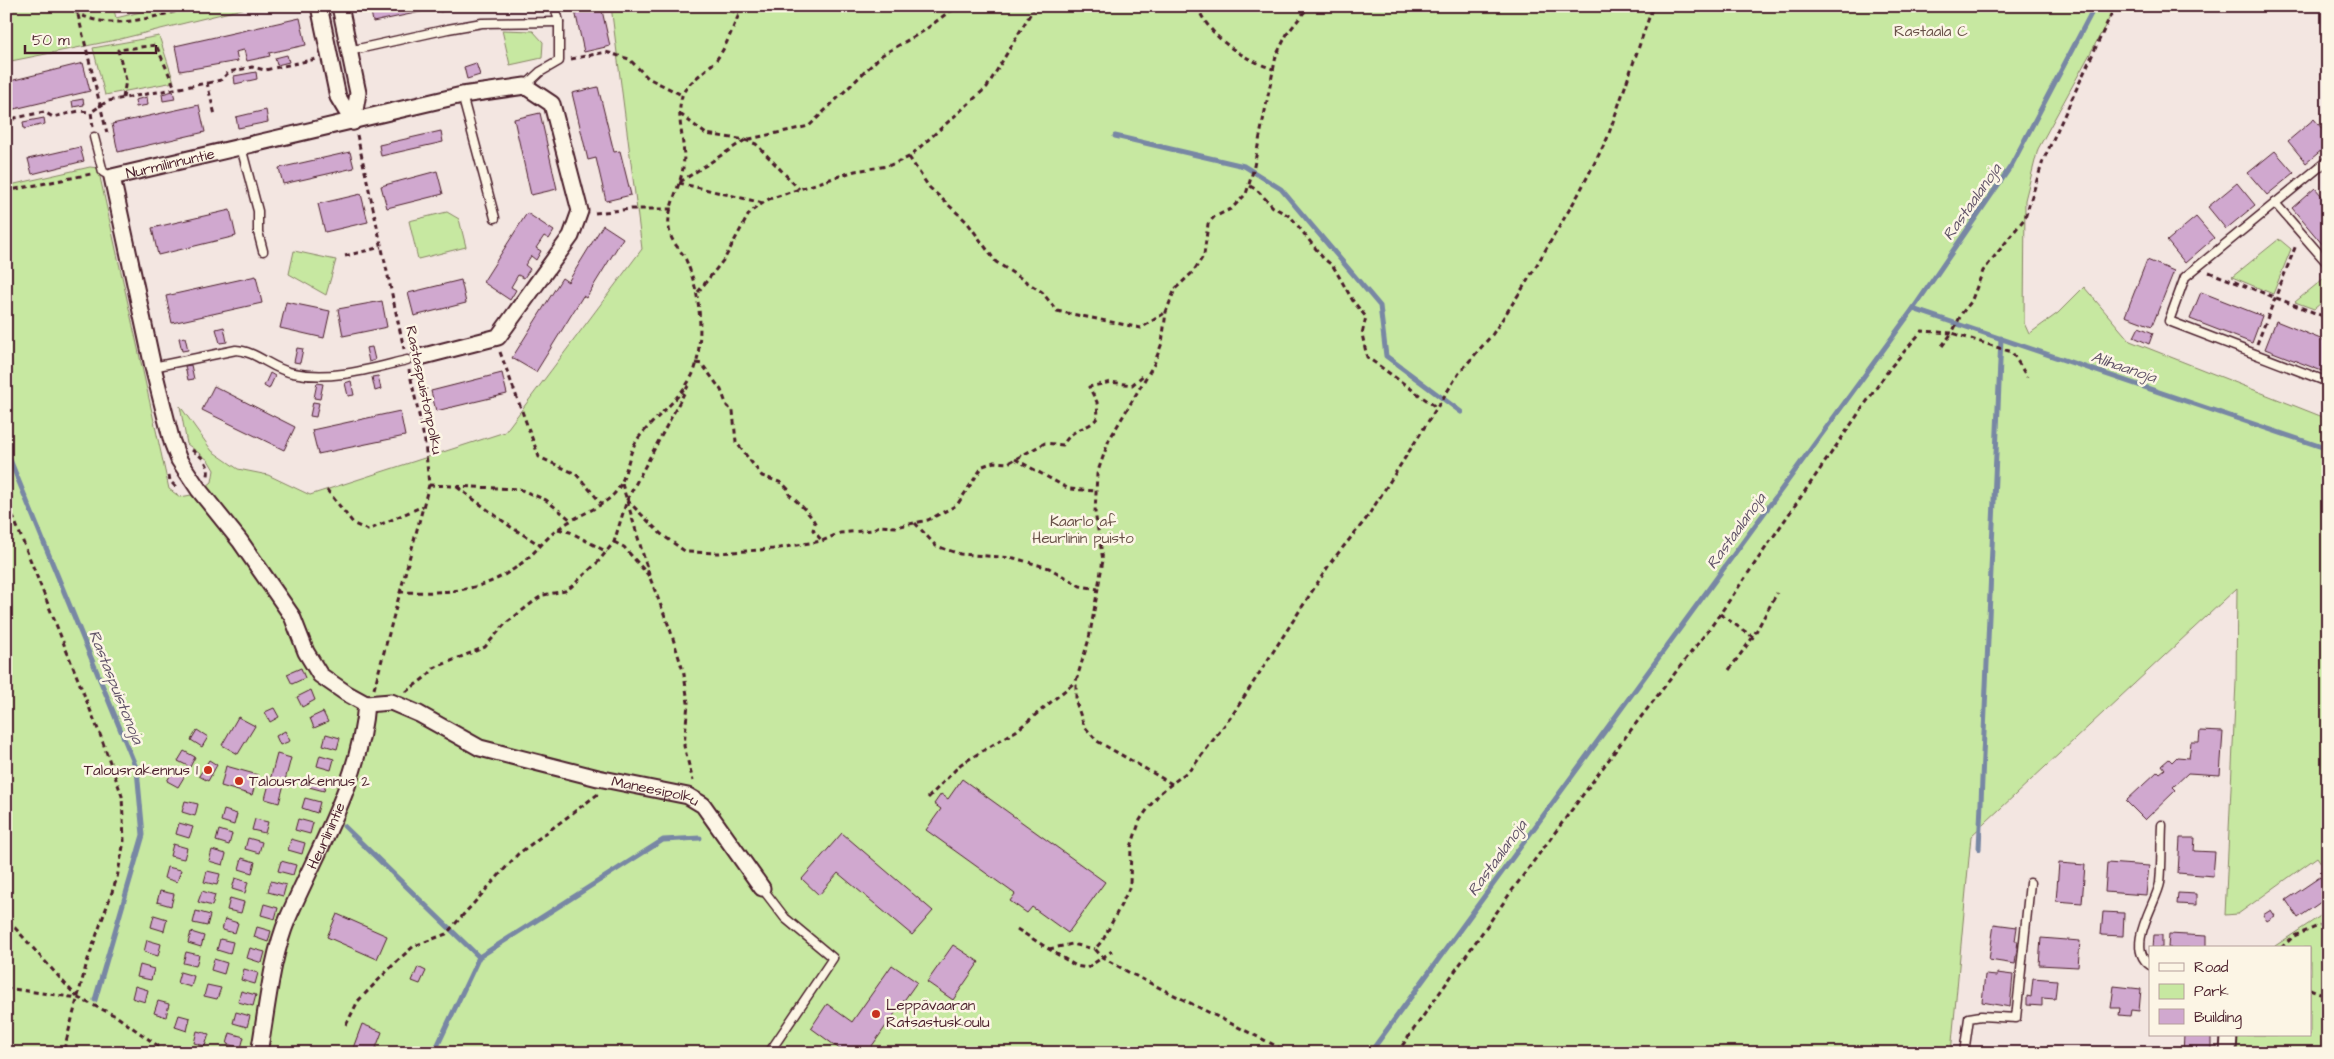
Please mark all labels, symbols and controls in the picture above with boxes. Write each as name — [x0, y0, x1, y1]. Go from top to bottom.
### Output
park label: Rastaala C — [1894, 21, 1968, 42]
scale bar — [25, 22, 156, 54]
text: 50 m — [32, 30, 70, 51]
street label: Nurmilinnuntie — [124, 143, 217, 184]
water label: Rastaalanoja — [1937, 159, 2007, 245]
street label: Rastaspuistonpolku — [400, 324, 448, 457]
water label: Alihaanoja — [2089, 346, 2160, 389]
water label: Rastaalanoja — [1701, 488, 1772, 573]
park label: Kaarlo af Heurlinin puisto — [1032, 511, 1134, 549]
water label: Rastaspuistonoja — [83, 627, 149, 748]
place label: Talousrakennus 1 — [84, 760, 198, 781]
marker: Talousrakennus 1 — [202, 764, 214, 776]
street label: Maneesipolku — [610, 770, 704, 811]
place label: Talousrakennus 2 — [249, 771, 370, 792]
marker: Talousrakennus 2 — [233, 775, 245, 787]
street label: Heurlinintie — [301, 799, 350, 873]
water label: Rastaalanoja — [1462, 815, 1533, 900]
legend — [2149, 946, 2312, 1036]
text: Road — [2194, 957, 2229, 978]
text: Park — [2194, 981, 2229, 1002]
place label: Leppävaaran Ratsastuskoulu — [886, 995, 990, 1033]
text: Building — [2194, 1007, 2242, 1029]
marker: Leppävaaran Ratsastuskoulu — [870, 1008, 882, 1020]

